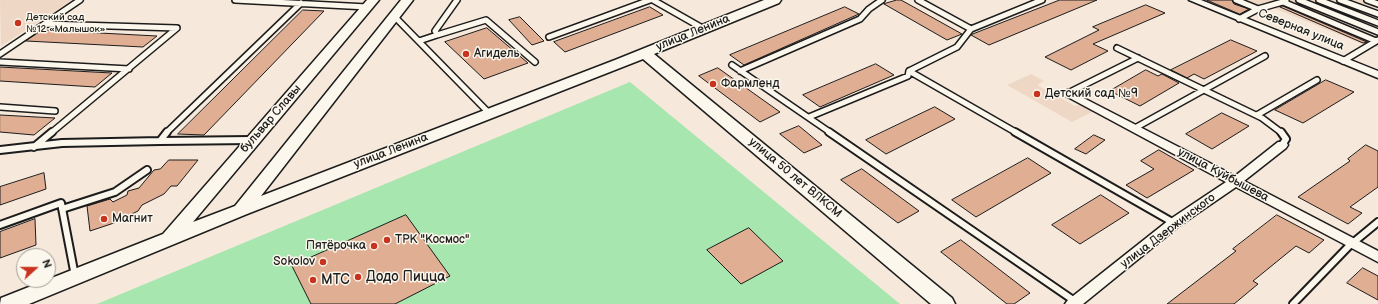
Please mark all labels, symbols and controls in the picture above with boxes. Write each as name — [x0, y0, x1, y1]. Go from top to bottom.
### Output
street label: Северная улица — [1256, 6, 1346, 54]
place label: Детский сад №12 «Малышок» — [26, 11, 105, 34]
street label: улица Ленина — [654, 12, 732, 54]
marker: Детский сад №12 «Малышок» — [13, 18, 23, 28]
place label: Агидель — [474, 47, 519, 61]
marker: Агидель — [461, 49, 471, 59]
place label: Фармленд — [721, 77, 780, 91]
marker: Фармленд — [708, 79, 718, 89]
street label: бульвар Славы — [238, 82, 304, 156]
place label: Детский сад №9 — [1045, 87, 1138, 101]
marker: Детский сад №9 — [1032, 89, 1042, 99]
street label: улица Ленина — [352, 130, 430, 172]
street label: улица 50 лет ВЛКСМ — [746, 135, 844, 221]
street label: улица Куйбышева — [1175, 145, 1271, 205]
street label: улица Дзержинского — [1118, 191, 1218, 271]
place label: Магнит — [112, 212, 153, 226]
marker: Магнит — [99, 214, 109, 224]
place label: ТРК "Космос" — [395, 233, 469, 247]
marker: ТРК "Космос" — [382, 235, 392, 245]
place label: Пятёрочка — [306, 239, 366, 253]
marker: Пятёрочка — [369, 241, 379, 251]
north arrow — [16, 248, 56, 288]
place label: Sokolov — [273, 255, 315, 269]
marker: Sokolov — [318, 257, 328, 267]
text: N — [39, 258, 54, 270]
place label: Додо Пицца — [366, 269, 445, 285]
place label: МТС — [321, 272, 350, 288]
marker: Додо Пицца — [353, 272, 363, 282]
marker: МТС — [308, 275, 318, 285]

